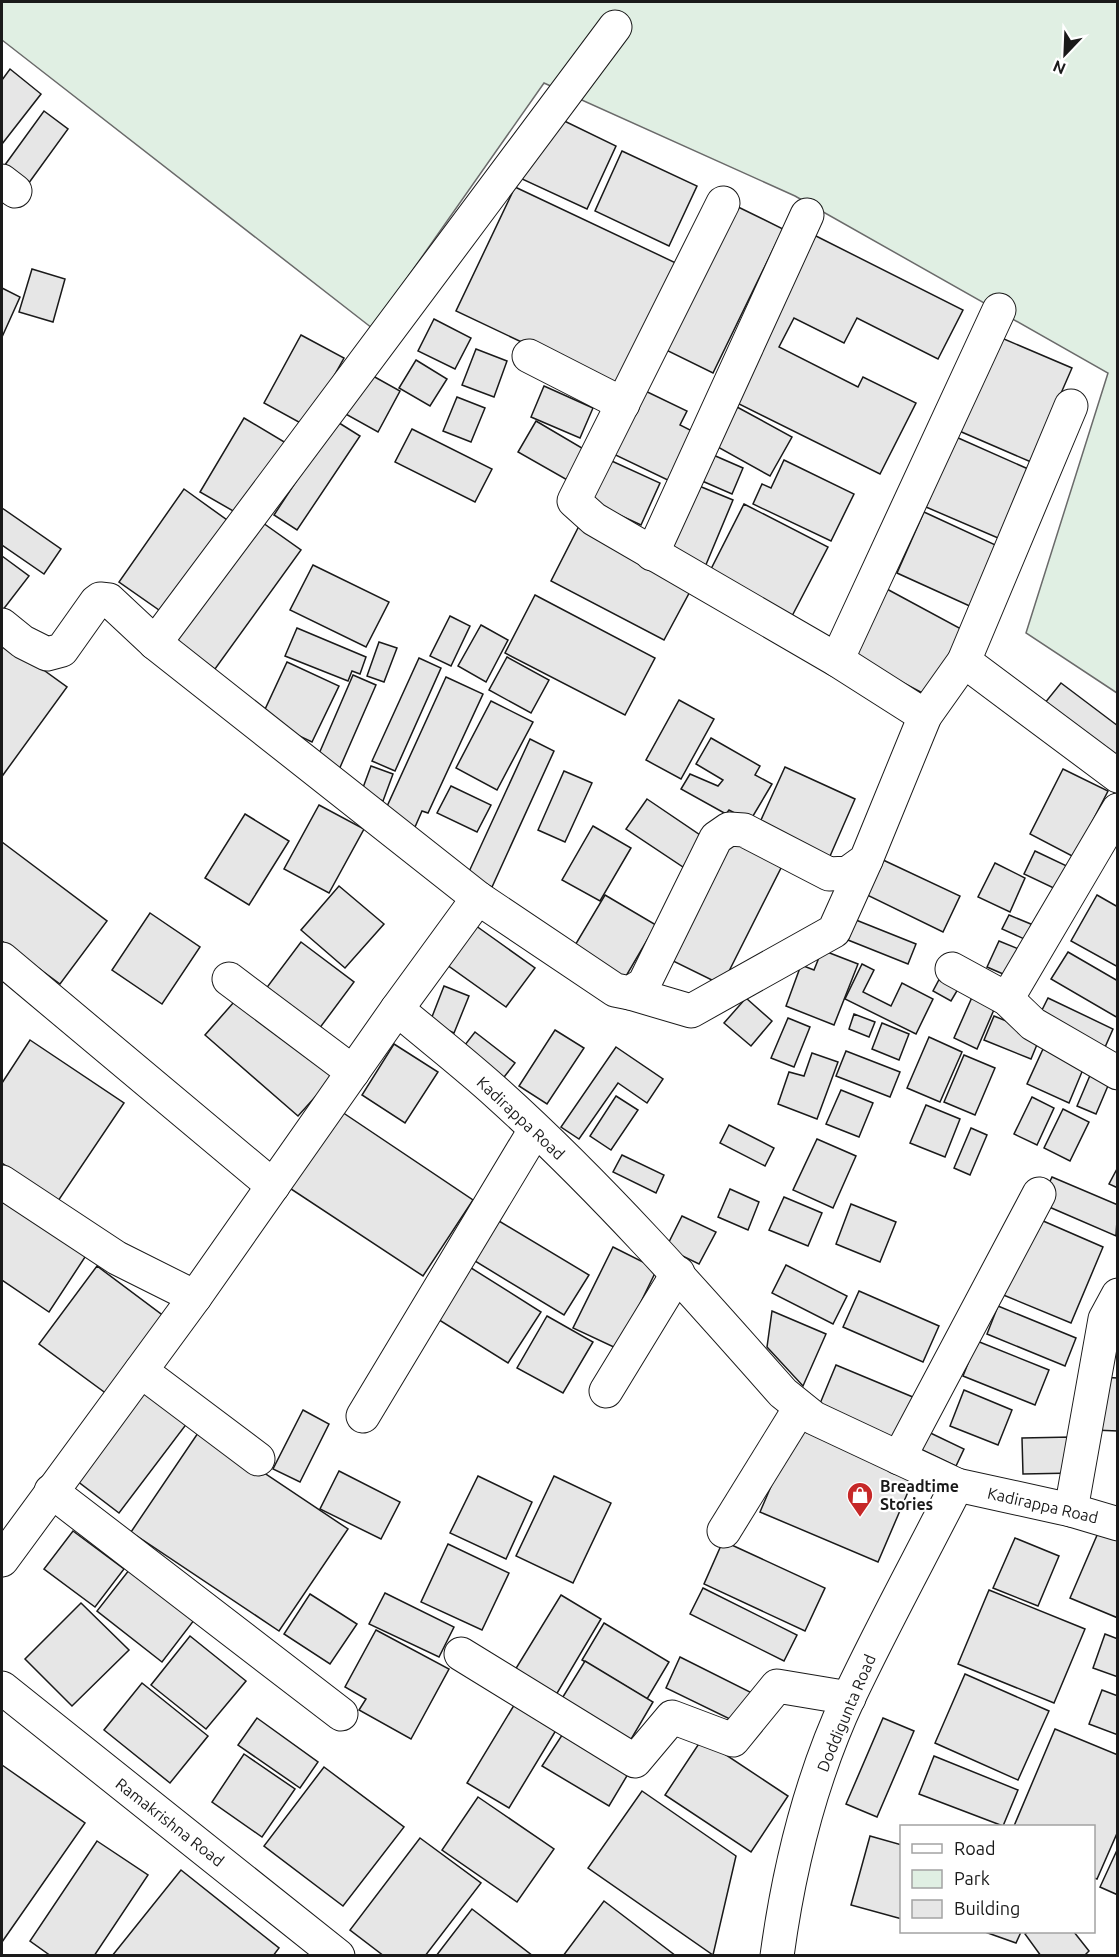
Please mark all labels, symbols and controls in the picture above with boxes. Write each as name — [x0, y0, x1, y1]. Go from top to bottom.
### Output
north arrow — [1035, 24, 1095, 84]
text: N — [1050, 57, 1068, 78]
street label: Kadirappa Road — [474, 1073, 568, 1163]
place label: Breadtime Stories — [880, 1477, 959, 1513]
shop icon: Breadtime Stories — [845, 1480, 875, 1518]
street label: Kadirappa Road — [986, 1484, 1100, 1526]
street label: Doddigunta Road — [813, 1652, 879, 1774]
street label: Ramakrishna Road — [112, 1774, 228, 1870]
legend — [900, 1825, 1095, 1933]
text: Road — [954, 1838, 996, 1858]
text: Park — [954, 1868, 990, 1888]
text: Building — [954, 1898, 1020, 1918]

